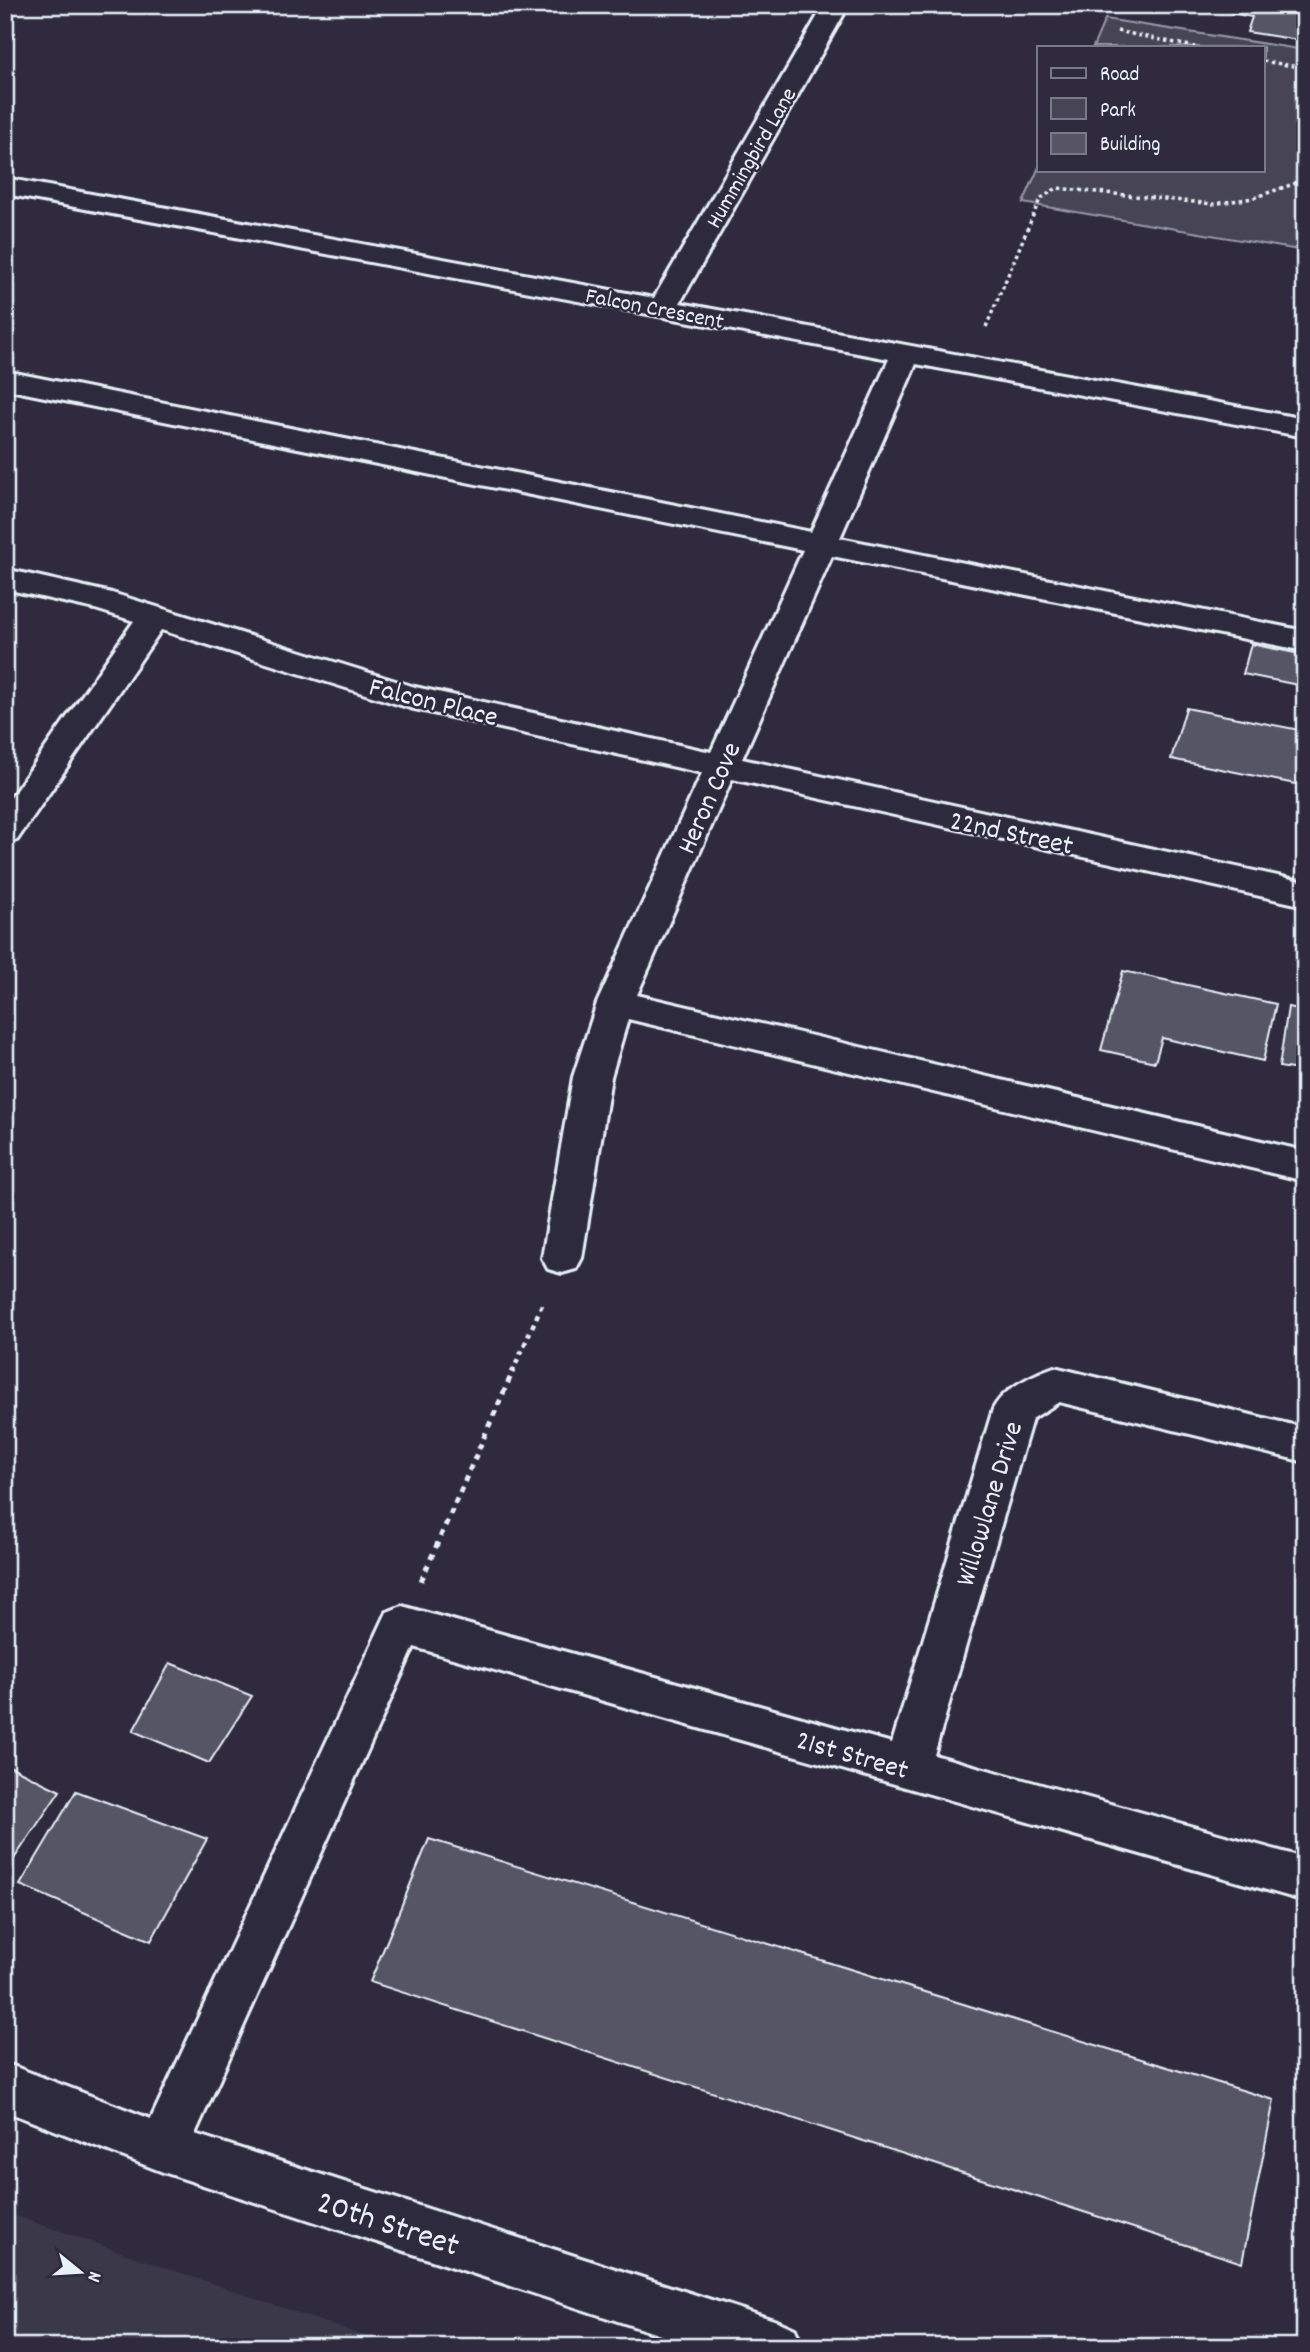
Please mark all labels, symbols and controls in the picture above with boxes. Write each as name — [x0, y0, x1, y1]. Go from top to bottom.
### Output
legend — [1037, 46, 1264, 172]
text: Road — [1100, 61, 1139, 91]
street label: Hummingbird Lane — [699, 82, 807, 235]
text: Park — [1100, 97, 1136, 127]
text: Building — [1100, 131, 1160, 161]
street label: Falcon Crescent — [582, 281, 726, 340]
street label: Falcon Place — [364, 670, 501, 740]
street label: Heron Cove — [669, 736, 754, 862]
street label: 22nd Street — [946, 803, 1076, 868]
street label: Willowlane Drive — [948, 1417, 1036, 1592]
street label: 21st Street — [791, 1723, 912, 1793]
street label: 20th Street — [310, 2181, 465, 2271]
north arrow — [46, 2236, 116, 2306]
text: N — [79, 2268, 107, 2285]

